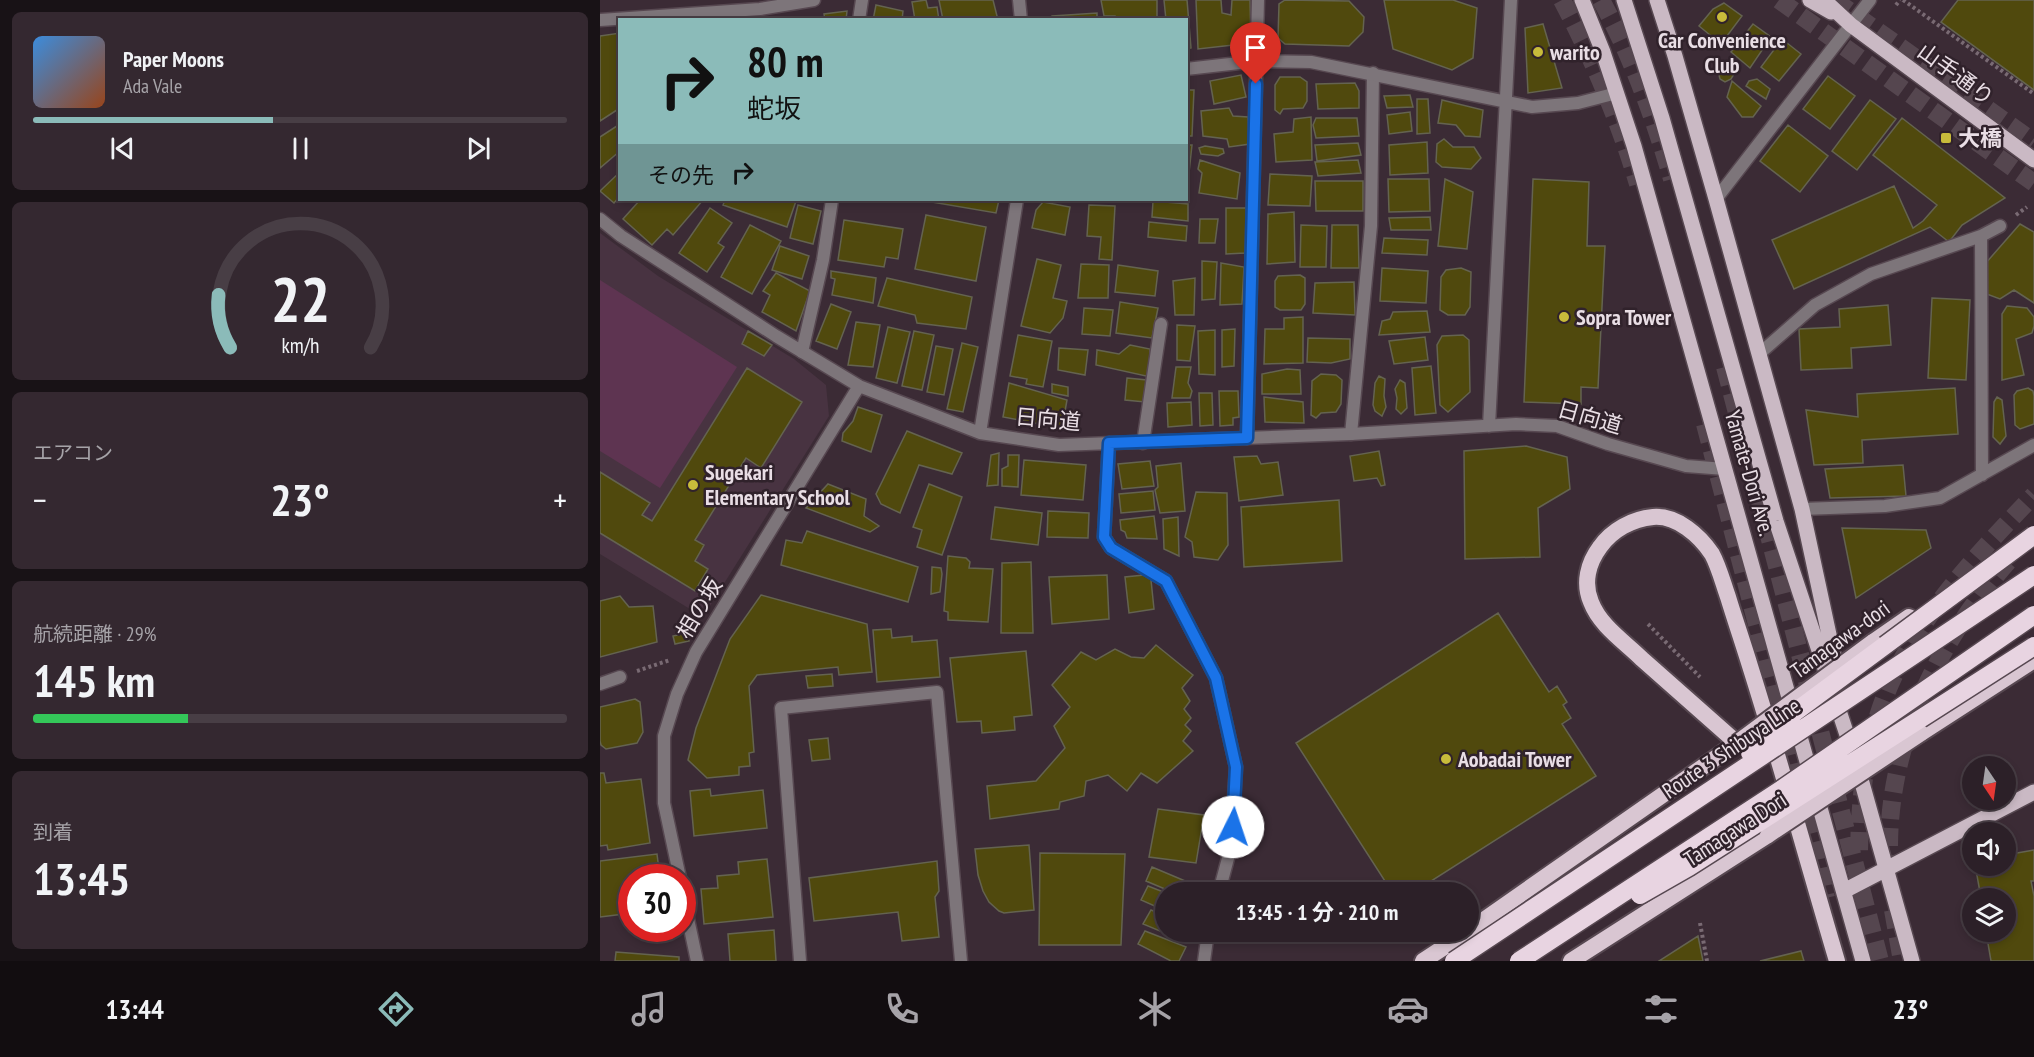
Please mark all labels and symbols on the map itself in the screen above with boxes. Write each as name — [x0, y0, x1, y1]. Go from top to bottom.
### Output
marker: Car Convenience Club — [1715, 10, 1729, 24]
pin — [1230, 22, 1281, 84]
place label: Car Convenience Club — [1658, 26, 1786, 79]
street label: 山手通り — [1912, 37, 2000, 111]
place label: warito — [1549, 38, 1600, 66]
marker: warito — [1531, 45, 1545, 59]
place label: 大橋 — [1958, 124, 2002, 152]
marker: 大橋 — [1939, 131, 1953, 145]
place label: Sopra Tower — [1576, 303, 1672, 331]
marker: Sopra Tower — [1557, 310, 1571, 324]
street label: 日向道 — [1554, 394, 1626, 440]
street label: 日向道 — [1014, 402, 1082, 436]
street label: Yamate-Dori Ave. — [1719, 407, 1781, 539]
place label: Sugekari Elementary School — [705, 458, 851, 511]
marker: Sugekari Elementary School — [686, 478, 700, 492]
street label: 相の坂 — [670, 572, 728, 644]
street label: Tamagawa-dori — [1785, 594, 1895, 684]
street label: Route 3 Shibuya Line — [1657, 692, 1805, 804]
place label: Aobadai Tower — [1457, 745, 1572, 773]
marker: Aobadai Tower — [1439, 752, 1453, 766]
north arrow — [1962, 756, 2016, 810]
street label: Tamagawa Dori — [1679, 786, 1791, 872]
position arrow — [1201, 795, 1265, 859]
speed limit sign: 30 — [618, 864, 696, 942]

